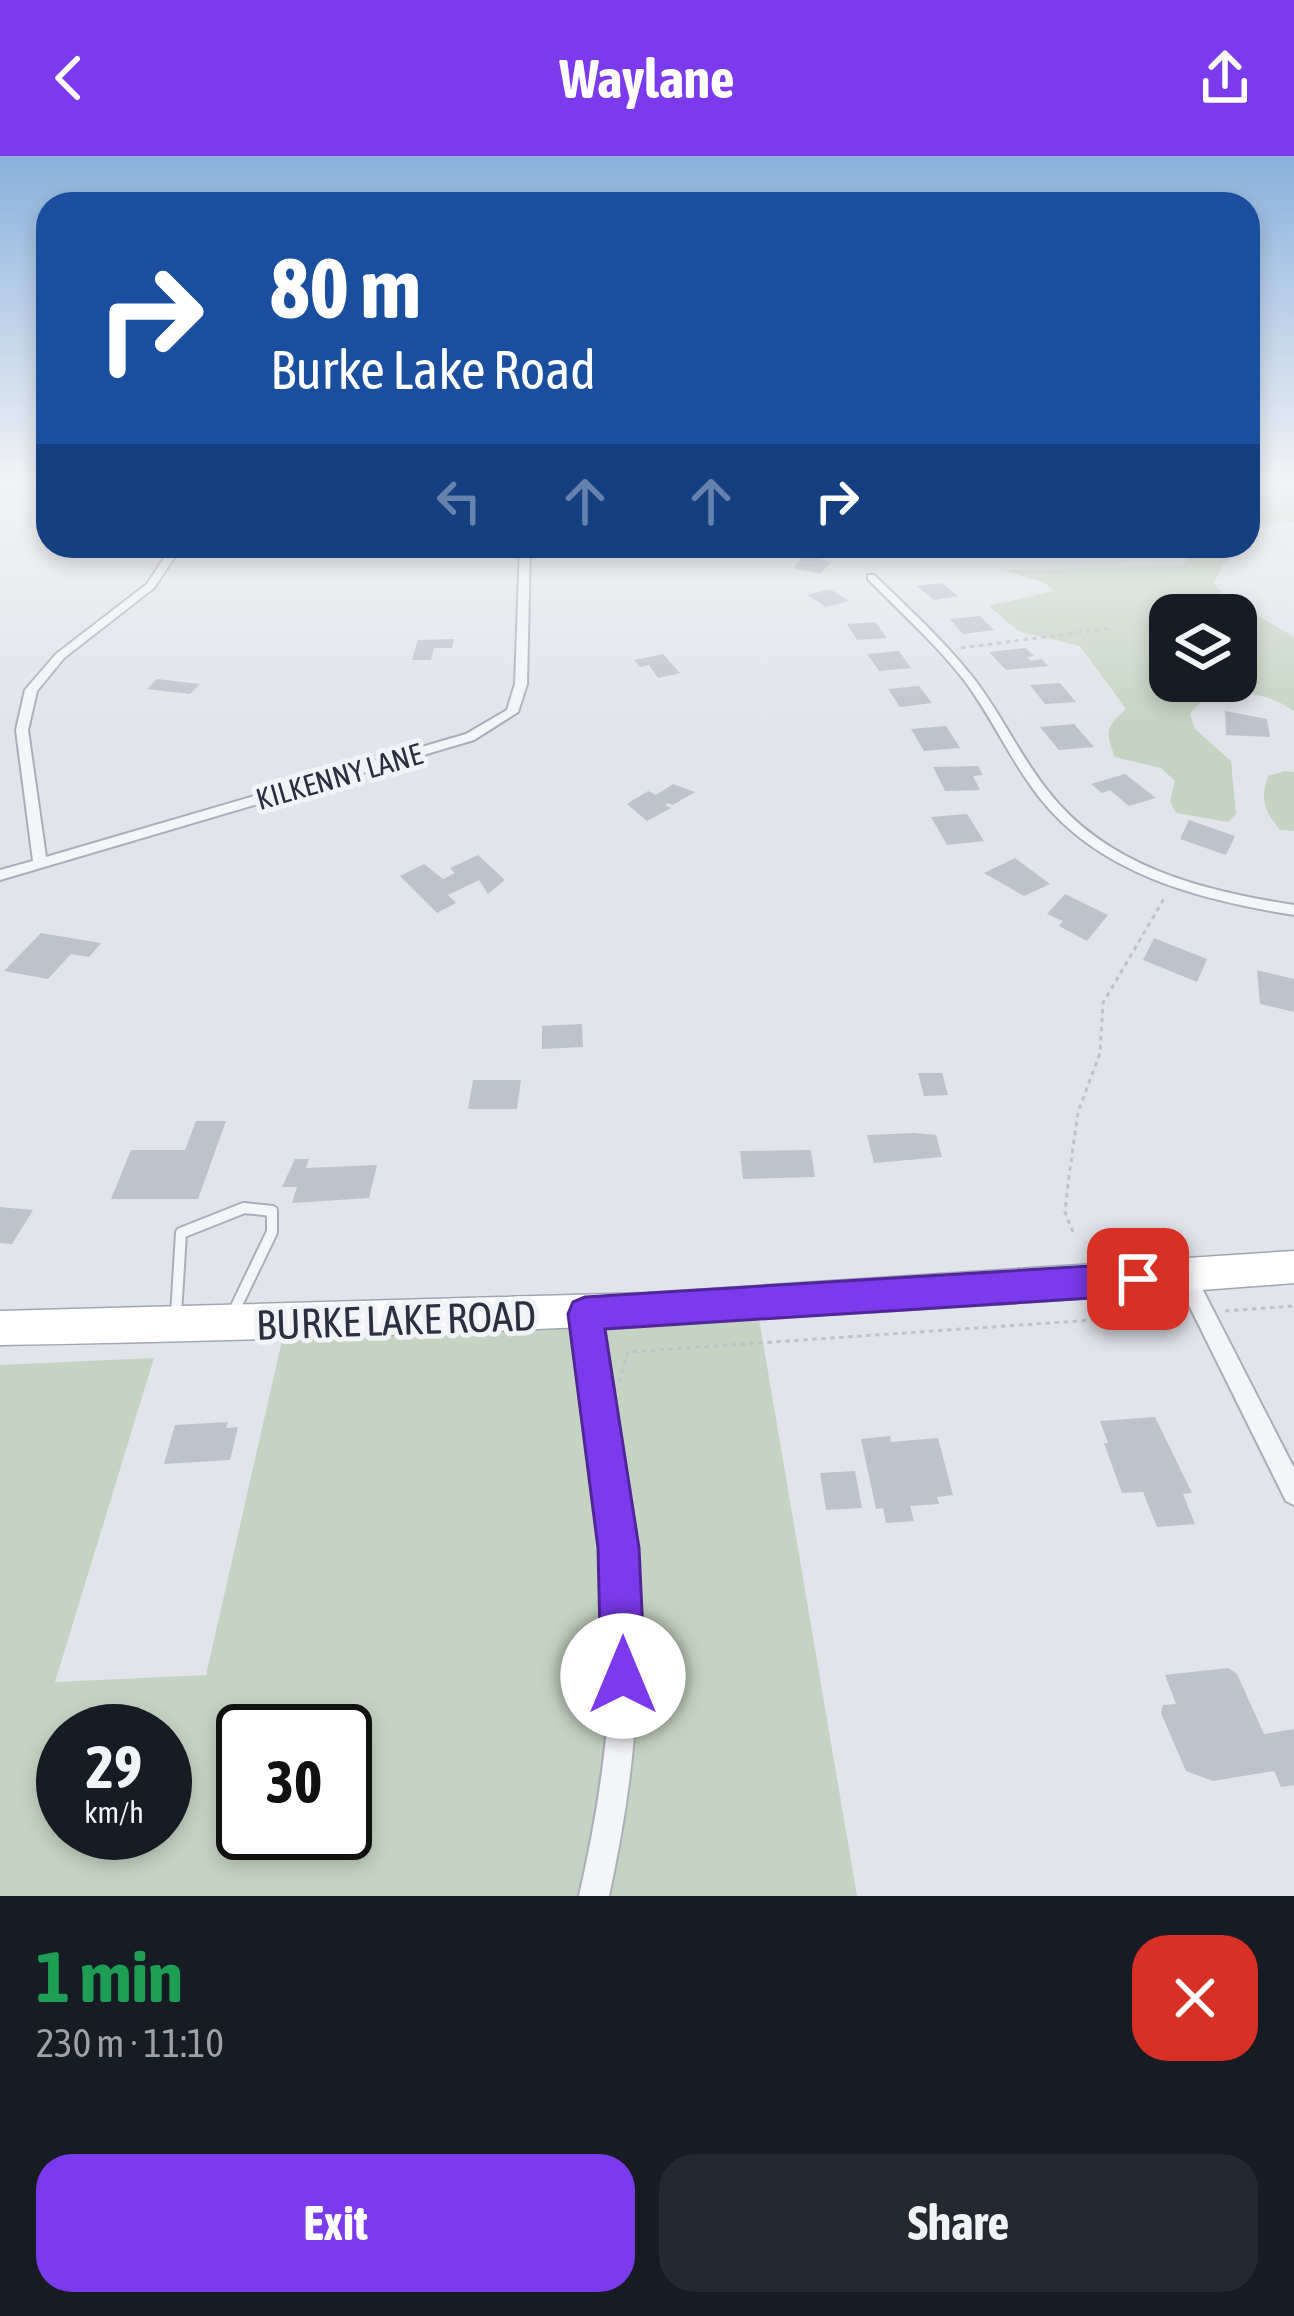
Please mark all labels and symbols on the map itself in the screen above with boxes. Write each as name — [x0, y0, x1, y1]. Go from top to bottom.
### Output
street label: KILKENNY LANE — [252, 736, 426, 816]
pin — [1087, 1228, 1189, 1330]
street label: BURKE LAKE ROAD — [255, 1291, 537, 1349]
position arrow — [560, 1613, 686, 1739]
speed limit sign: 30 — [216, 1704, 372, 1860]

